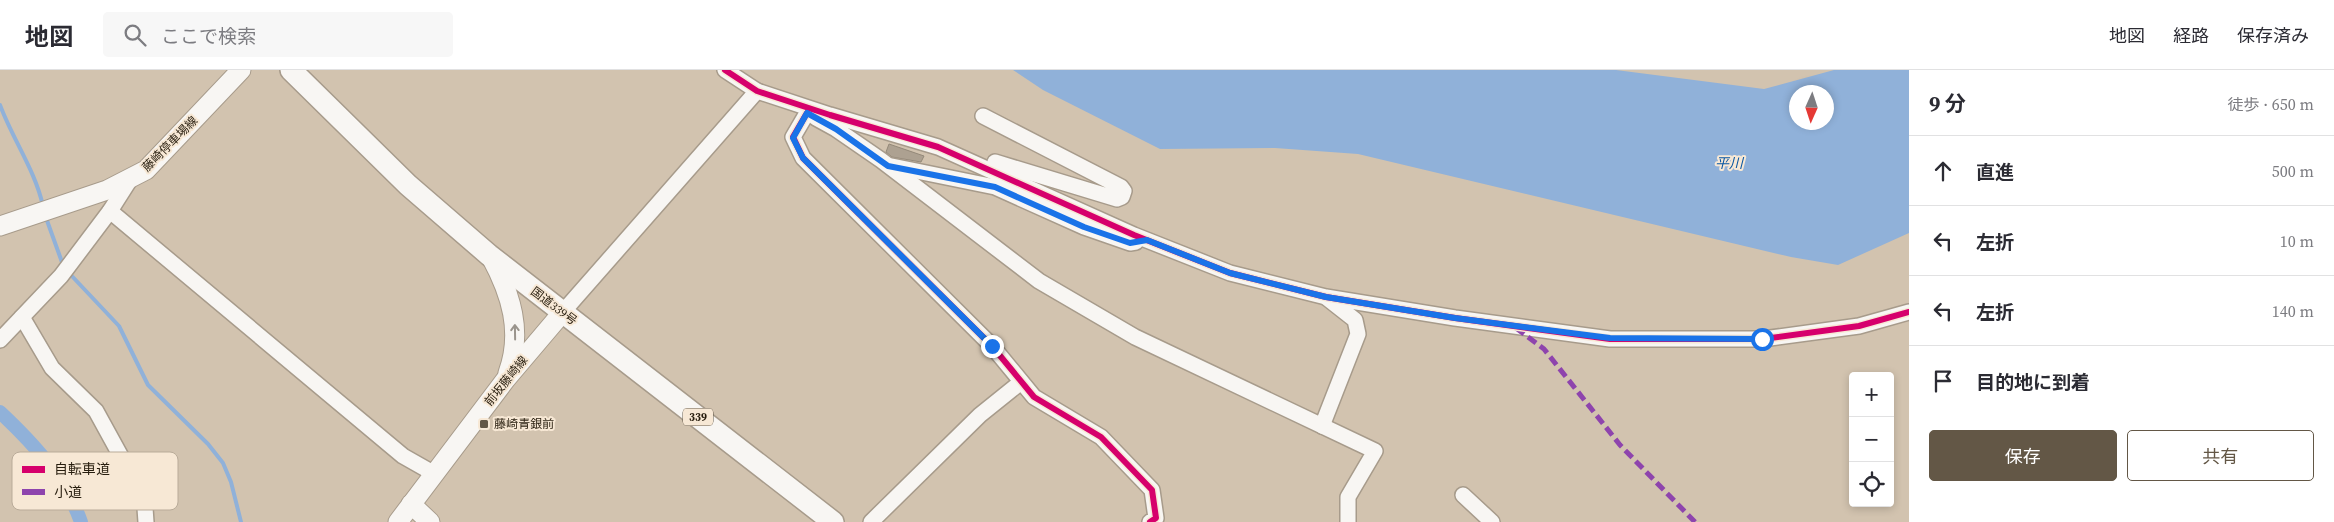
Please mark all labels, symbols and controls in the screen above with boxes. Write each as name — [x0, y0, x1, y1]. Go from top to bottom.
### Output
search box — [103, 12, 453, 57]
text: 地図 — [25, 20, 73, 53]
icon: search — [121, 21, 149, 49]
text: ここで検索 — [161, 23, 256, 49]
text: 地図 — [2109, 23, 2145, 48]
text: 経路 — [2173, 23, 2209, 48]
text: 保存済み — [2237, 23, 2309, 48]
north arrow — [1789, 85, 1834, 130]
text: 9 分 — [1929, 89, 1966, 118]
text: 徒歩 · 650 m — [2228, 93, 2314, 115]
street label: 藤崎停車場線 — [139, 113, 201, 175]
water label: 平川 — [1715, 153, 1745, 173]
icon: ahead — [1929, 157, 1957, 185]
text: 直進 — [1976, 159, 2014, 185]
text: 500 m — [2272, 160, 2314, 182]
icon: left — [1929, 227, 1957, 255]
text: 左折 — [1976, 229, 2014, 255]
text: 10 m — [2280, 230, 2314, 252]
street label: 国道339号 — [528, 283, 580, 329]
icon: left — [1929, 297, 1957, 325]
text: 左折 — [1976, 299, 2014, 325]
text: 140 m — [2272, 300, 2314, 322]
one-way arrow — [510, 324, 520, 340]
route start — [1751, 328, 1774, 351]
route end — [981, 335, 1004, 358]
street label: 前坂藤崎線 — [481, 353, 531, 409]
icon: arrive — [1929, 367, 1957, 395]
text: 目的地に到着 — [1976, 369, 2090, 395]
map controls — [1849, 372, 1894, 507]
button: + — [1849, 372, 1894, 417]
road number: 339 — [683, 408, 713, 426]
place label: 藤崎青銀前 — [494, 416, 554, 432]
button: − — [1849, 417, 1894, 462]
marker: 藤崎青銀前 — [478, 418, 490, 430]
button: 保存 — [1929, 430, 2117, 481]
button: 共有 — [2127, 430, 2314, 481]
legend — [12, 452, 178, 510]
text: 自転車道 — [54, 459, 110, 479]
button: locate — [1849, 462, 1894, 507]
text: 小道 — [54, 482, 82, 502]

